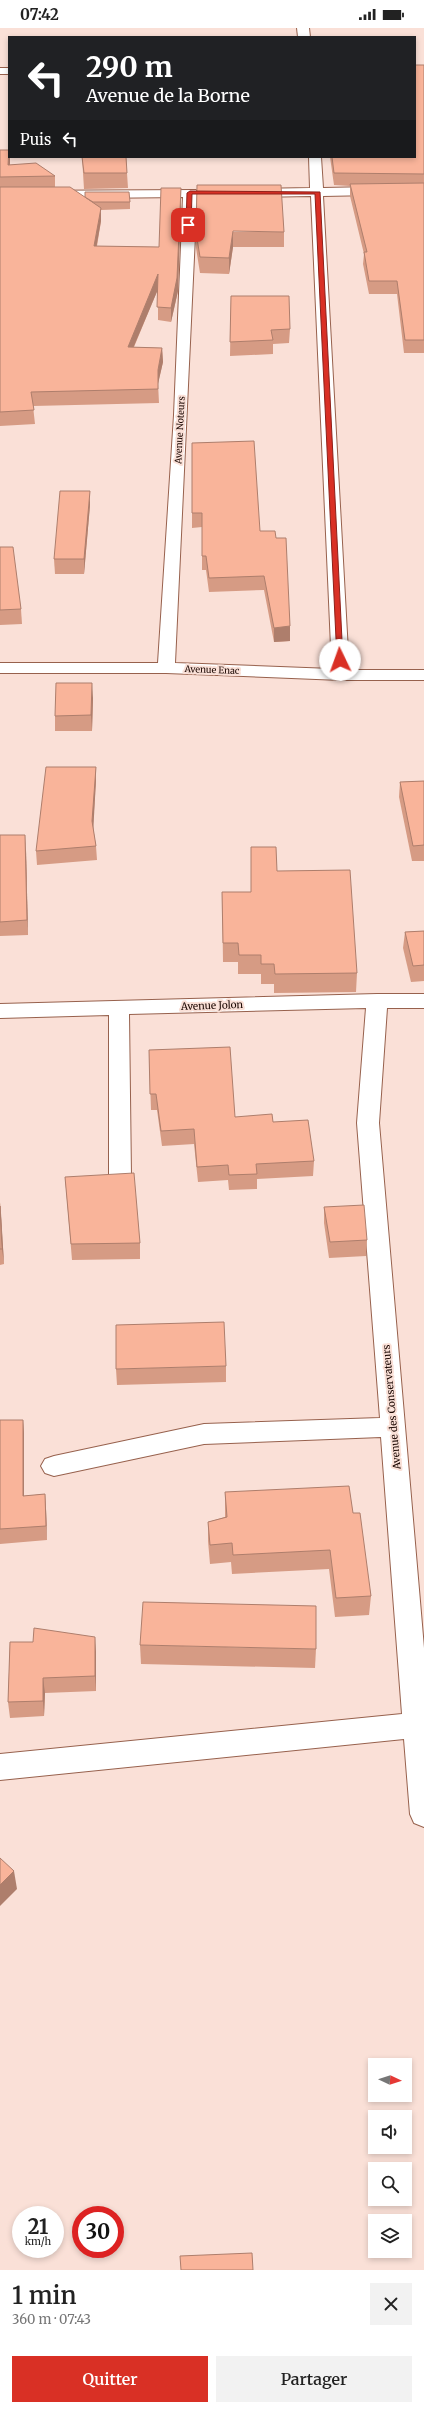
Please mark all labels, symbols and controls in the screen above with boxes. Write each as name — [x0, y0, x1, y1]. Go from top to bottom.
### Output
text: 07:42 — [20, 5, 59, 24]
text: 290 m — [86, 49, 173, 85]
icon: left — [20, 52, 72, 104]
text: Avenue de la Borne — [86, 84, 250, 107]
icon: left — [59, 128, 81, 150]
text: Puis — [20, 130, 51, 149]
pin — [171, 208, 205, 242]
icon: arrive — [177, 214, 199, 236]
street label: Avenue Noteurs — [172, 395, 187, 465]
position arrow — [319, 639, 361, 681]
street label: Avenue Enac — [183, 663, 240, 676]
street label: Avenue Jolon — [180, 998, 244, 1013]
street label: Avenue des Conservateurs — [380, 1344, 404, 1471]
north arrow — [368, 2058, 412, 2102]
map controls — [368, 2058, 412, 2258]
button: sound — [368, 2110, 412, 2154]
button: search — [368, 2162, 412, 2206]
speed limit sign: 30 — [72, 2206, 124, 2258]
text: 21 — [28, 2214, 48, 2239]
button: layers — [368, 2214, 412, 2258]
text: km/h — [25, 2235, 51, 2248]
text: 1 min — [12, 2280, 77, 2311]
button: close — [370, 2283, 412, 2325]
text: 360 m · 07:43 — [12, 2311, 91, 2328]
button: Quitter — [12, 2356, 208, 2402]
button: Partager — [216, 2356, 412, 2402]

